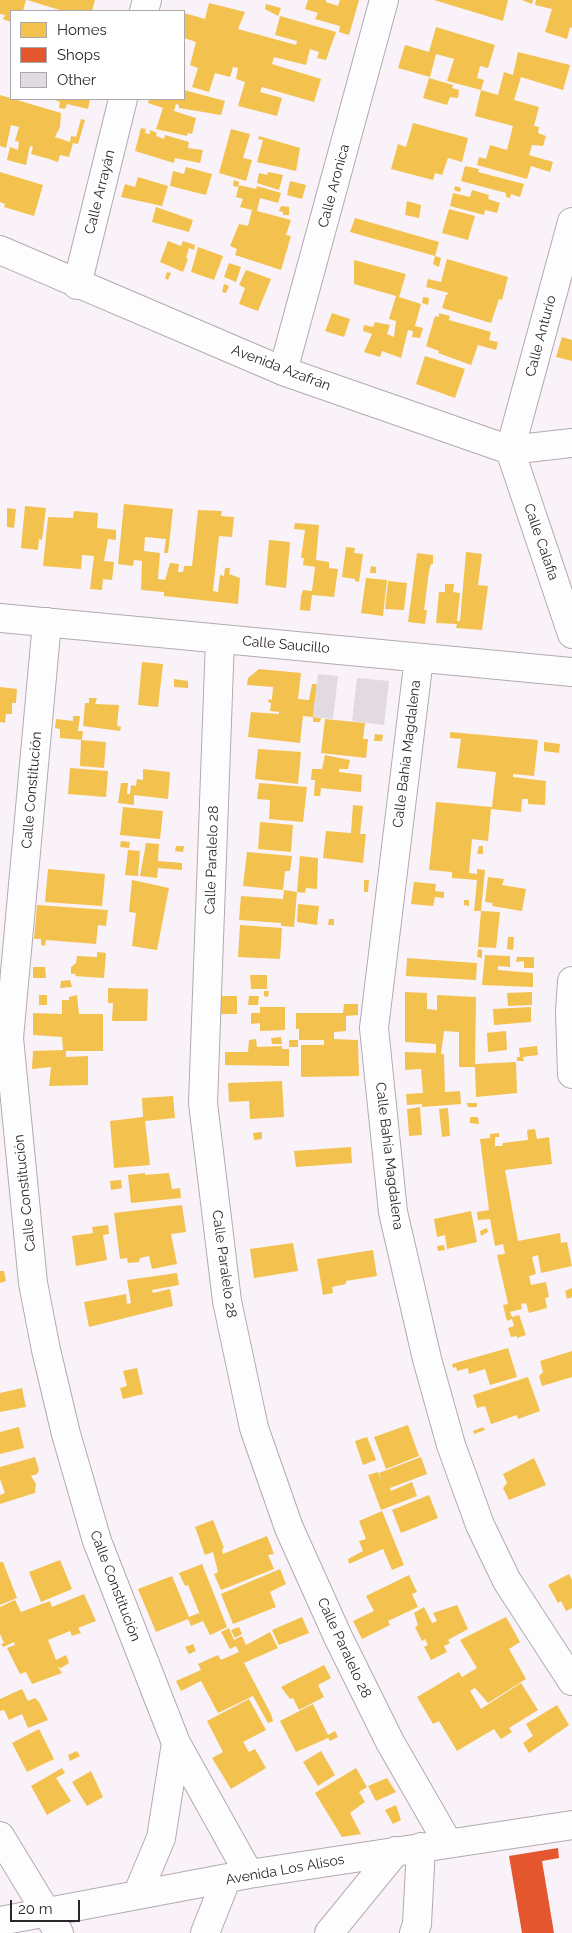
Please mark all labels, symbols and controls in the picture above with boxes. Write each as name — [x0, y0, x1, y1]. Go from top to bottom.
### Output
legend — [10, 10, 185, 100]
text: Homes — [57, 21, 107, 39]
text: Shops — [57, 46, 100, 64]
text: Other — [57, 71, 96, 89]
street label: Calle Aronica — [315, 142, 353, 230]
street label: Calle Arrayán — [81, 148, 119, 236]
street label: Calle Anturio — [522, 294, 560, 378]
street label: Avenida Azafrán — [229, 341, 333, 395]
street label: Calle Calafia — [520, 501, 562, 583]
street label: Calle Saucillo — [242, 633, 330, 657]
street label: Calle Bahía Magdalena — [390, 679, 424, 829]
street label: Calle Constitución — [19, 731, 45, 849]
street label: Calle Paralelo 28 — [202, 805, 222, 915]
street label: Calle Bahía Magdalena — [372, 1081, 406, 1231]
street label: Calle Constitución — [11, 1134, 39, 1252]
street label: Calle Paralelo 28 — [208, 1209, 240, 1319]
street label: Calle Constitución — [86, 1528, 144, 1644]
street label: Calle Paralelo 28 — [313, 1595, 375, 1701]
street label: Avenida Los Alisos — [224, 1851, 346, 1889]
scale bar — [12, 1890, 82, 1922]
text: 20 m — [18, 1900, 53, 1918]

